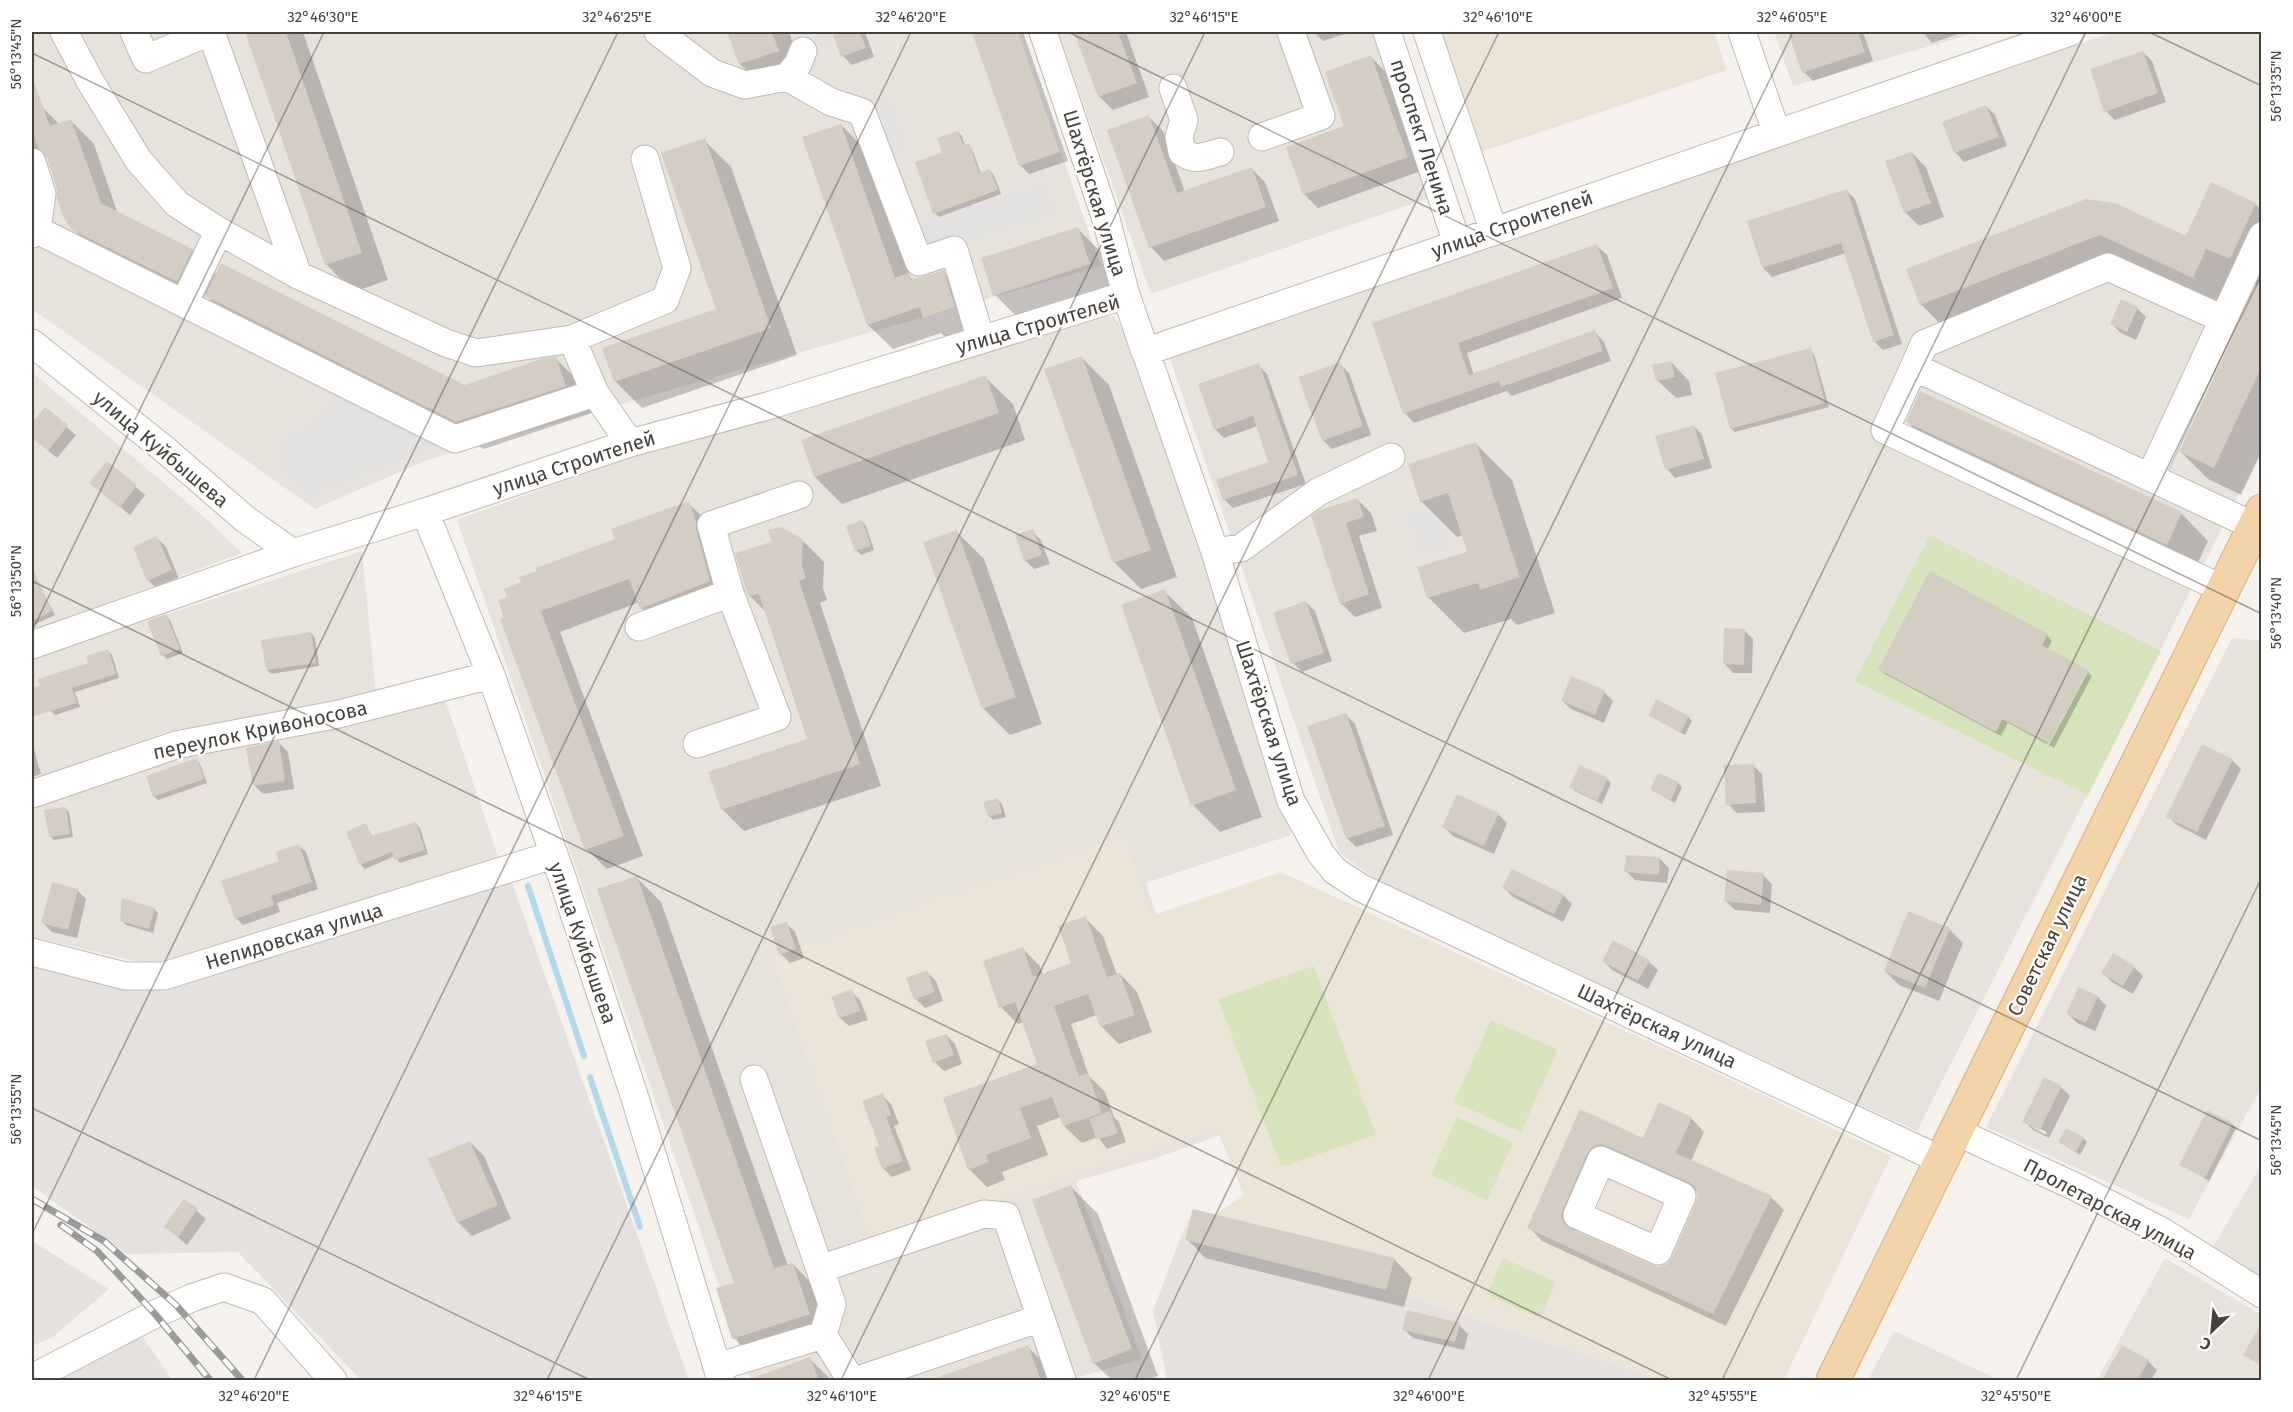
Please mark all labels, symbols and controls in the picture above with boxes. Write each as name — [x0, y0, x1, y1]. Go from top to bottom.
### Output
text: 32°46'30"E — [287, 8, 359, 26]
text: 32°46'25"E — [582, 8, 652, 26]
text: 32°46'20"E — [875, 8, 947, 26]
text: 32°46'15"E — [1169, 8, 1239, 26]
text: 32°46'10"E — [1463, 8, 1533, 26]
text: 32°46'05"E — [1757, 8, 1827, 26]
text: 32°46'00"E — [2050, 8, 2122, 26]
text: 56°13'45"N — [7, 19, 25, 90]
text: 56°13'35"N — [2267, 50, 2285, 122]
street label: проспект Ленина — [1385, 56, 1459, 218]
street label: Шахтёрская улица — [1058, 107, 1132, 279]
street label: улица Строителей — [1428, 185, 1596, 263]
street label: улица Строителей — [953, 289, 1123, 359]
street label: улица Куйбышева — [88, 385, 234, 513]
street label: улица Строителей — [490, 425, 658, 501]
text: 56°13'50"N — [7, 545, 25, 617]
text: 56°13'40"N — [2267, 577, 2285, 649]
street label: Шахтёрская улица — [1231, 637, 1307, 809]
street label: переулок Кривоносова — [151, 696, 369, 764]
street label: улица Куйбышева — [544, 859, 622, 1027]
street label: Советская улица — [2002, 870, 2092, 1020]
street label: Нелидовская улица — [202, 898, 386, 974]
street label: Шахтёрская улица — [1574, 979, 1740, 1073]
text: 56°13'55"N — [7, 1073, 25, 1145]
text: 56°13'45"N — [2267, 1105, 2285, 1176]
street label: Пролетарская улица — [2019, 1153, 2201, 1265]
north arrow — [2182, 1301, 2242, 1361]
text: С — [2197, 1333, 2214, 1355]
text: 32°46'20"E — [218, 1387, 290, 1405]
text: 32°46'15"E — [513, 1387, 583, 1405]
text: 32°46'10"E — [807, 1387, 877, 1405]
text: 32°46'05"E — [1100, 1387, 1170, 1405]
text: 32°46'00"E — [1393, 1387, 1465, 1405]
text: 32°45'55"E — [1688, 1387, 1758, 1405]
text: 32°45'50"E — [1981, 1387, 2051, 1405]

